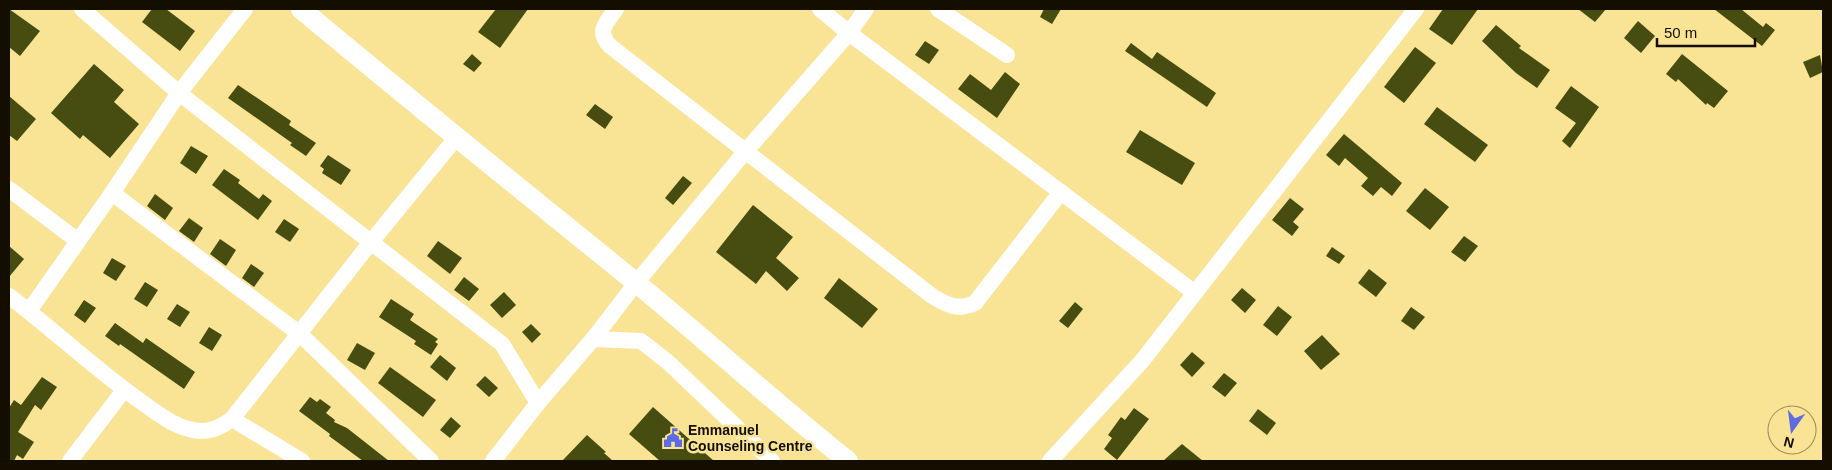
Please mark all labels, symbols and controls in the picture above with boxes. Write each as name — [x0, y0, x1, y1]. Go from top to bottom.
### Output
scale bar — [1657, 15, 1754, 47]
text: 50 m — [1664, 24, 1697, 41]
north arrow — [1767, 405, 1817, 455]
place label: Emmanuel Counseling Centre — [688, 422, 813, 454]
public building icon: Emmanuel Counseling Centre — [662, 427, 684, 449]
text: N — [1782, 434, 1796, 452]

